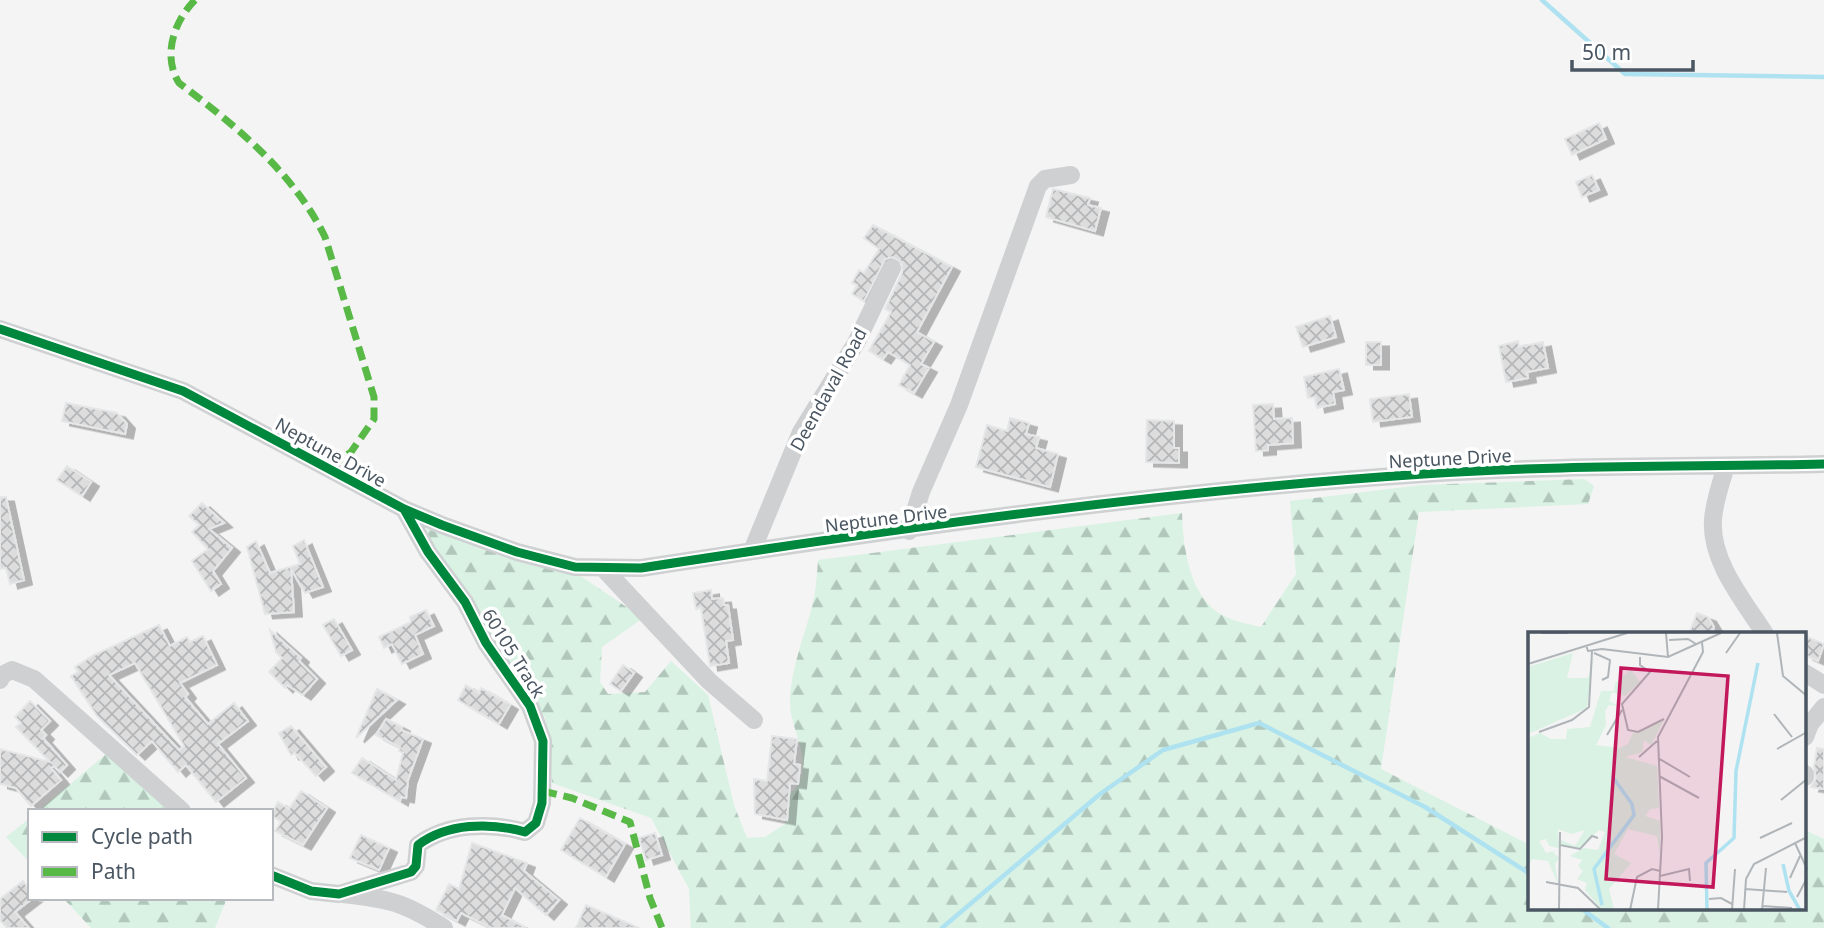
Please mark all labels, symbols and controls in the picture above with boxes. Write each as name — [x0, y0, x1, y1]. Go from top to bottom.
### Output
scale bar — [1572, 28, 1693, 72]
text: 50 m — [1582, 38, 1631, 66]
street label: Deendaval Road — [784, 323, 872, 455]
street label: Neptune Drive — [271, 412, 391, 492]
street label: Neptune Drive — [1388, 443, 1512, 473]
street label: Neptune Drive — [823, 499, 949, 537]
street label: 60105 Track — [477, 604, 551, 702]
inset map — [1528, 632, 1806, 911]
legend — [28, 809, 273, 900]
text: Cycle path — [91, 822, 193, 850]
text: Path — [91, 857, 136, 885]

